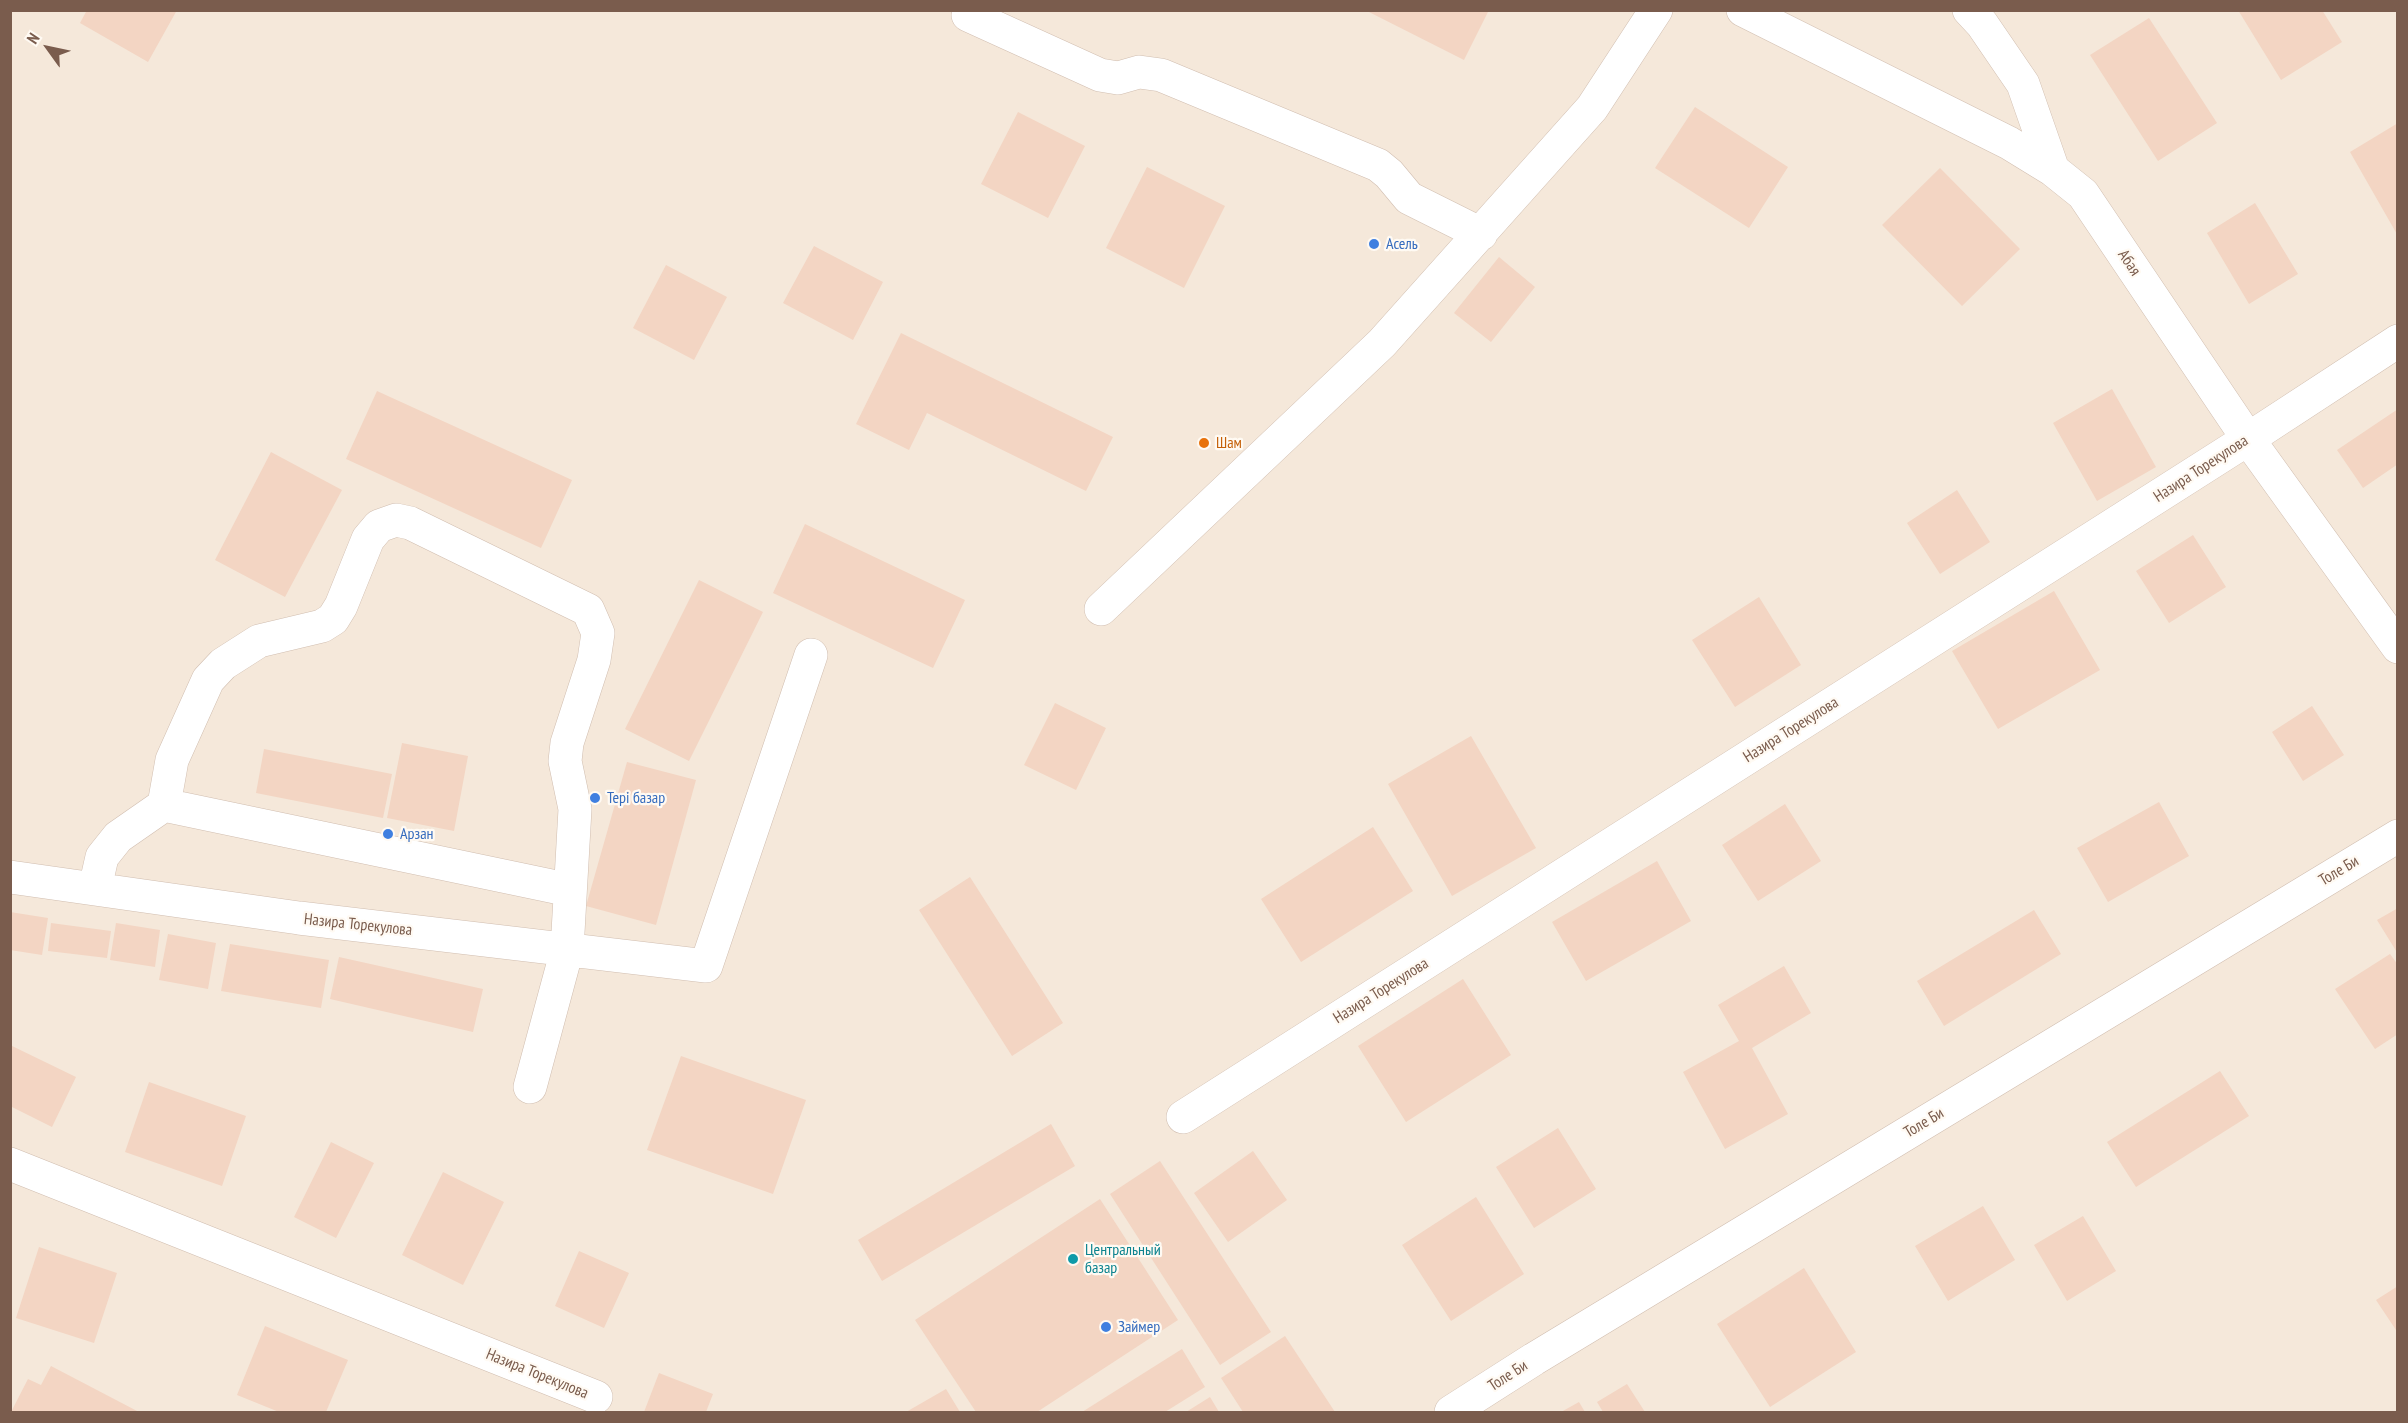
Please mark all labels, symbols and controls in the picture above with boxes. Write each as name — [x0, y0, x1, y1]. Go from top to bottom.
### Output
north arrow — [18, 18, 78, 78]
text: N — [22, 29, 44, 47]
place label: Асель — [1386, 234, 1418, 254]
marker: Асель — [1367, 237, 1381, 251]
street label: Абая — [2113, 246, 2145, 280]
street label: Назира Торекулова — [2150, 431, 2252, 507]
place label: Шам — [1216, 433, 1242, 453]
marker: Шам — [1197, 436, 1211, 450]
street label: Назира Торекулова — [1740, 693, 1842, 767]
place label: Тері базар — [607, 788, 665, 808]
marker: Тері базар — [588, 791, 602, 805]
place label: Арзан — [400, 824, 433, 844]
marker: Арзан — [381, 827, 395, 841]
street label: Толе Би — [2316, 852, 2362, 890]
street label: Назира Торекулова — [303, 910, 413, 940]
street label: Назира Торекулова — [1330, 954, 1432, 1028]
street label: Толе Би — [1901, 1104, 1947, 1142]
place label: Центральный базар — [1085, 1240, 1161, 1278]
marker: Центральный базар — [1066, 1252, 1080, 1266]
place label: Займер — [1118, 1317, 1160, 1337]
marker: Займер — [1099, 1320, 1113, 1334]
street label: Назира Торекулова — [483, 1345, 591, 1403]
street label: Толе Би — [1485, 1356, 1531, 1396]

